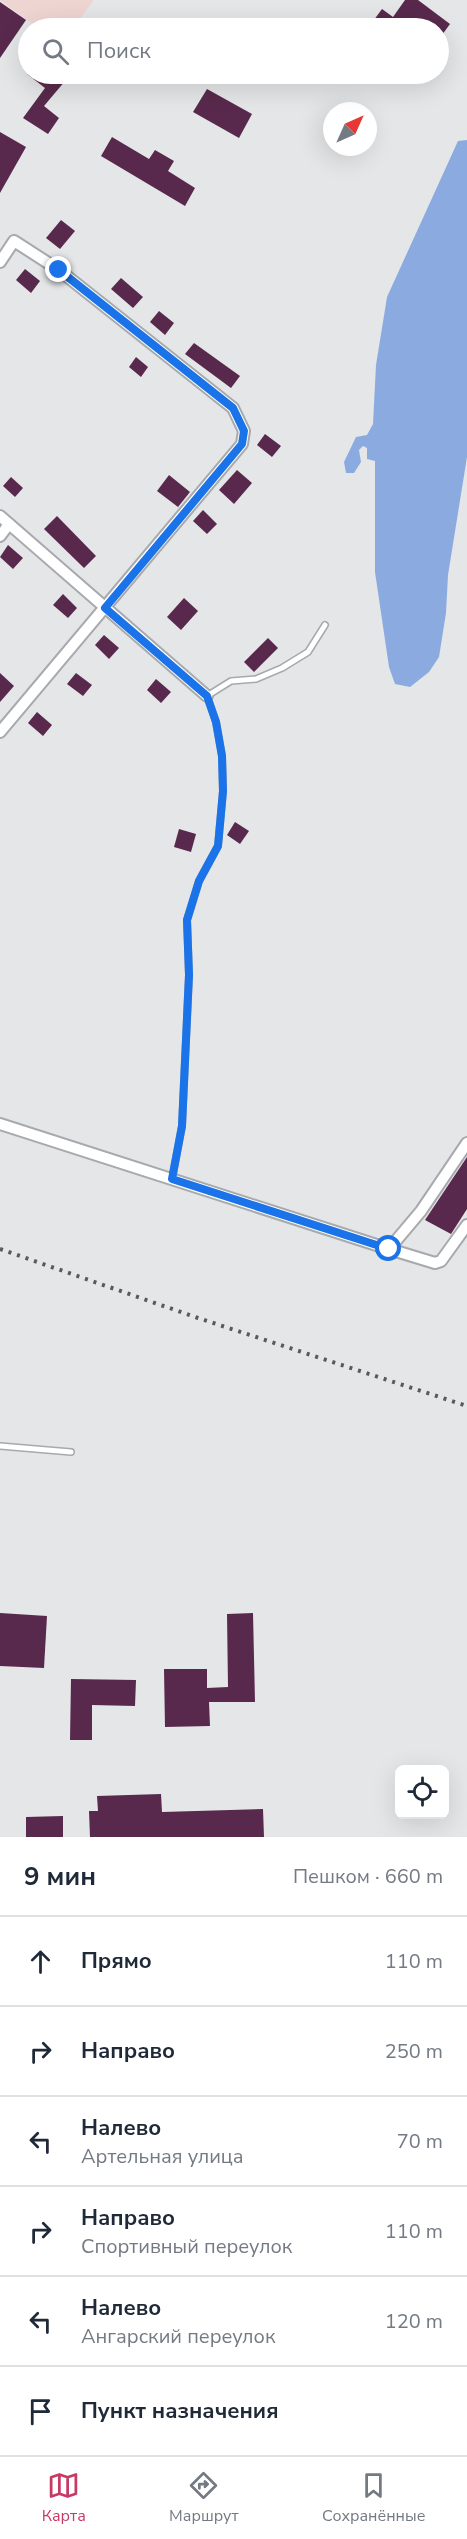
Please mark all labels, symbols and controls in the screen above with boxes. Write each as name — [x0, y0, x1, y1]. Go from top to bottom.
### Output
search box — [18, 18, 449, 84]
icon: search — [39, 35, 72, 68]
text: Поиск — [87, 36, 151, 66]
north arrow — [323, 102, 377, 156]
route end — [45, 256, 71, 282]
route start — [375, 1235, 401, 1261]
map controls — [395, 1765, 449, 1819]
button: locate — [395, 1765, 449, 1819]
text: 9 мин — [24, 1859, 96, 1894]
text: Пешком · 660 m — [293, 1863, 443, 1890]
icon: ahead — [24, 1945, 57, 1978]
text: Прямо — [81, 1946, 152, 1976]
text: 110 m — [385, 1948, 443, 1975]
icon: right — [24, 2035, 57, 2068]
text: Направо — [81, 2036, 175, 2066]
text: 250 m — [385, 2038, 443, 2065]
text: Налево — [81, 2113, 161, 2143]
icon: left — [24, 2125, 57, 2158]
text: 70 m — [397, 2128, 443, 2155]
text: Артельная улица — [81, 2143, 244, 2170]
text: Направо — [81, 2203, 175, 2233]
icon: right — [24, 2215, 57, 2248]
text: 110 m — [385, 2218, 443, 2245]
text: Спортивный переулок — [81, 2233, 292, 2260]
text: Налево — [81, 2293, 161, 2323]
icon: left — [24, 2305, 57, 2338]
text: 120 m — [385, 2308, 443, 2335]
text: Ангарский переулок — [81, 2323, 275, 2350]
icon: arrive — [24, 2395, 57, 2428]
text: Пункт назначения — [81, 2396, 279, 2426]
tab: Карта — [42, 2469, 86, 2527]
tab: Маршрут — [169, 2469, 239, 2527]
tab: Сохранённые — [322, 2469, 425, 2527]

